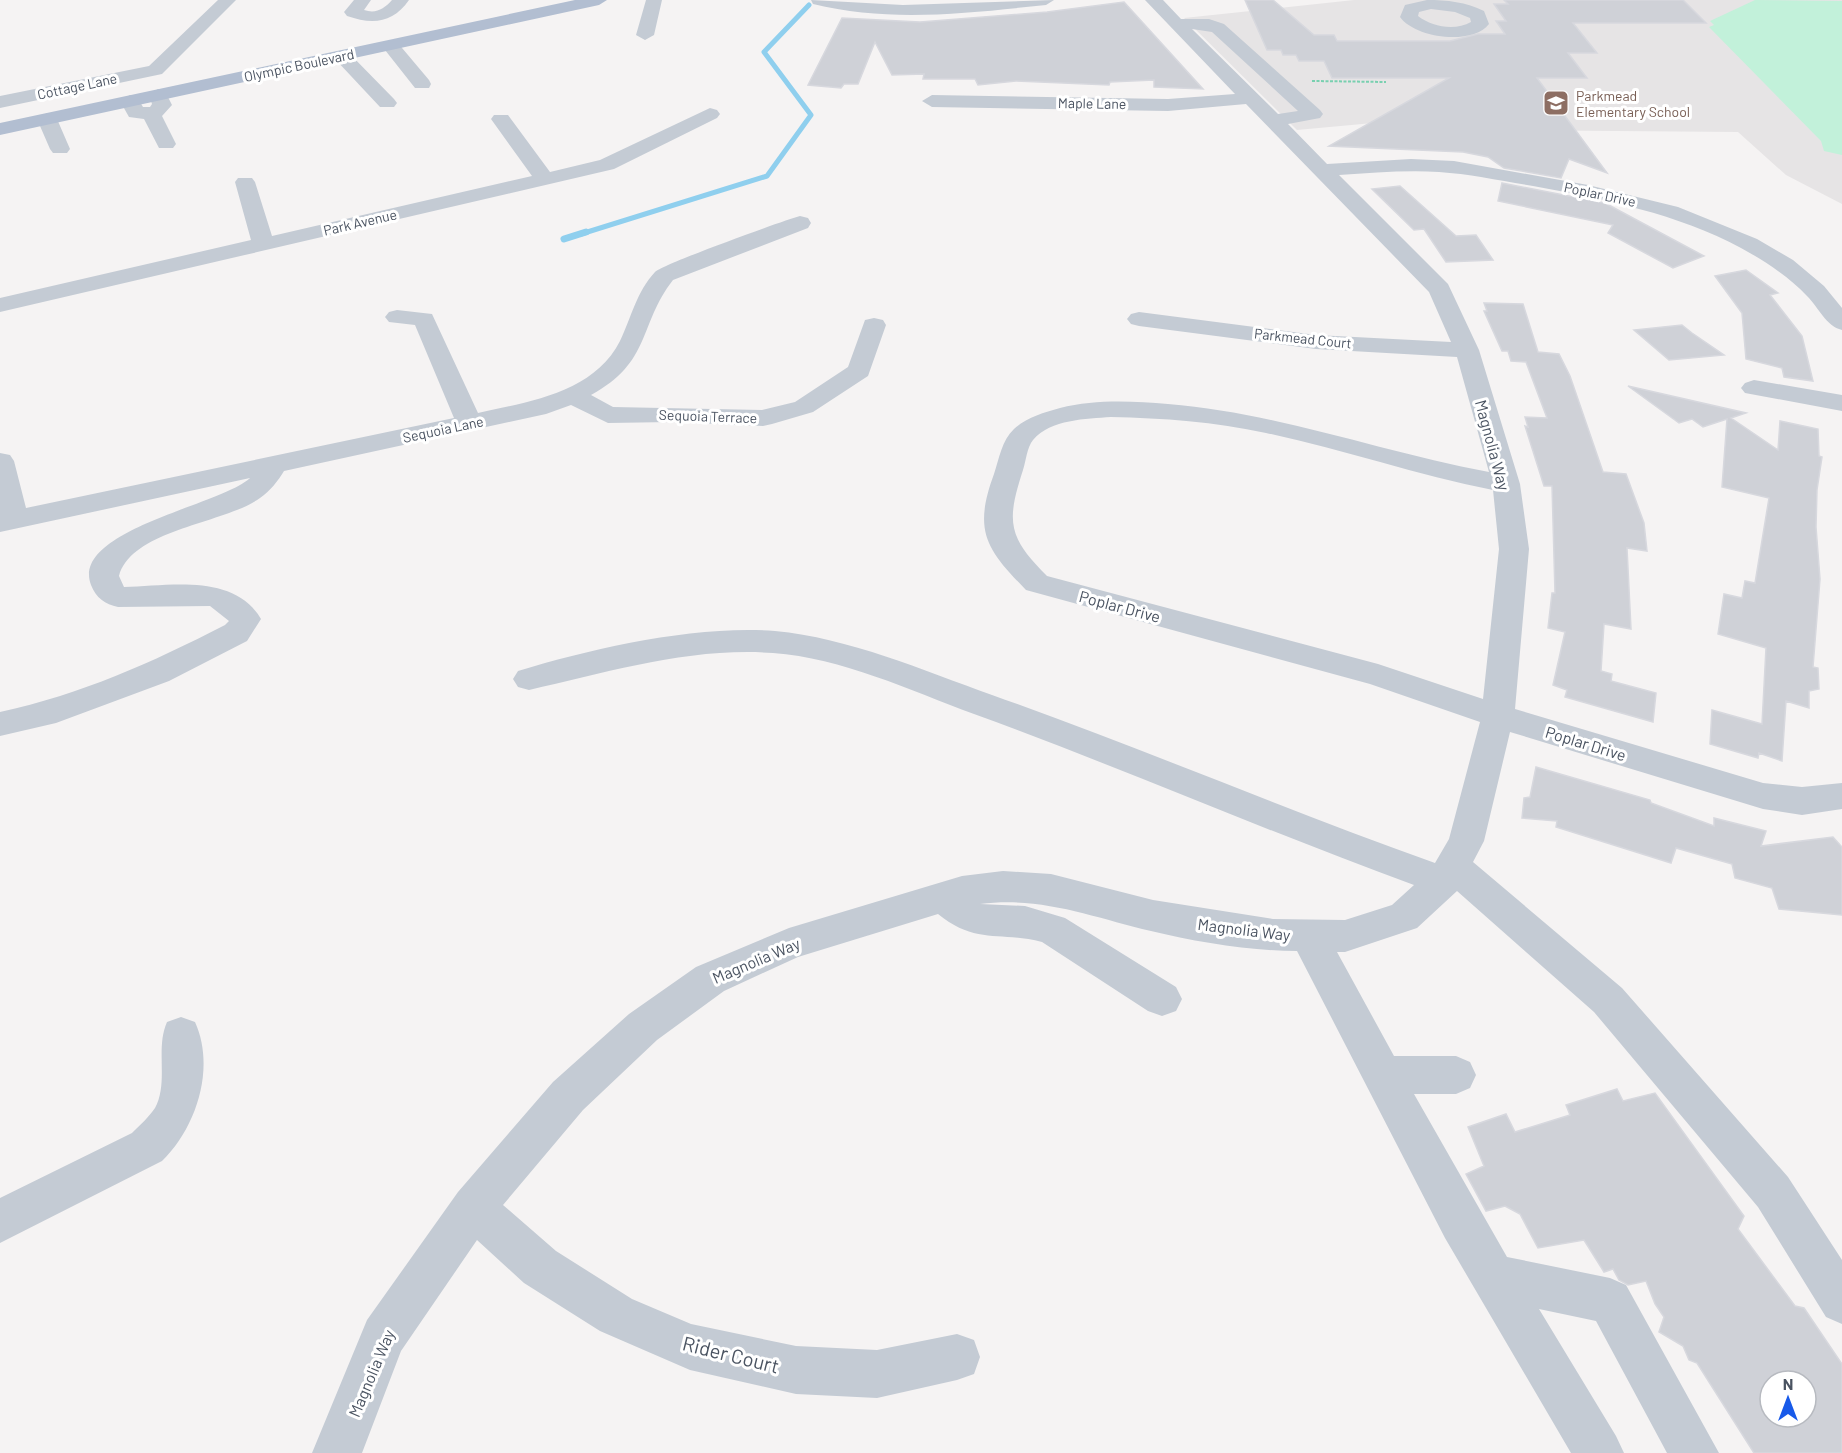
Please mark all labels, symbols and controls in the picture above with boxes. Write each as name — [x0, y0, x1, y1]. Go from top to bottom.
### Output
street label: Olympic Boulevard — [242, 45, 356, 85]
street label: Cottage Lane — [36, 69, 118, 103]
place label: Parkmead Elementary School — [1576, 87, 1690, 120]
school or university icon: Parkmead Elementary School — [1541, 88, 1571, 118]
street label: Maple Lane — [1058, 94, 1126, 112]
street label: Poplar Drive — [1563, 178, 1637, 210]
street label: Park Avenue — [322, 205, 398, 239]
street label: Parkmead Court — [1253, 324, 1353, 352]
street label: Magnolia Way — [1472, 397, 1514, 493]
street label: Sequoia Terrace — [658, 406, 758, 426]
street label: Sequoia Lane — [401, 412, 485, 446]
street label: Poplar Drive — [1077, 586, 1163, 626]
street label: Poplar Drive — [1543, 722, 1629, 764]
street label: Magnolia Way — [1197, 914, 1292, 944]
street label: Magnolia Way — [709, 933, 803, 987]
street label: Magnolia Way — [344, 1326, 398, 1420]
street label: Rider Court — [680, 1330, 782, 1378]
north arrow — [1758, 1369, 1818, 1429]
text: N — [1783, 1374, 1793, 1393]

